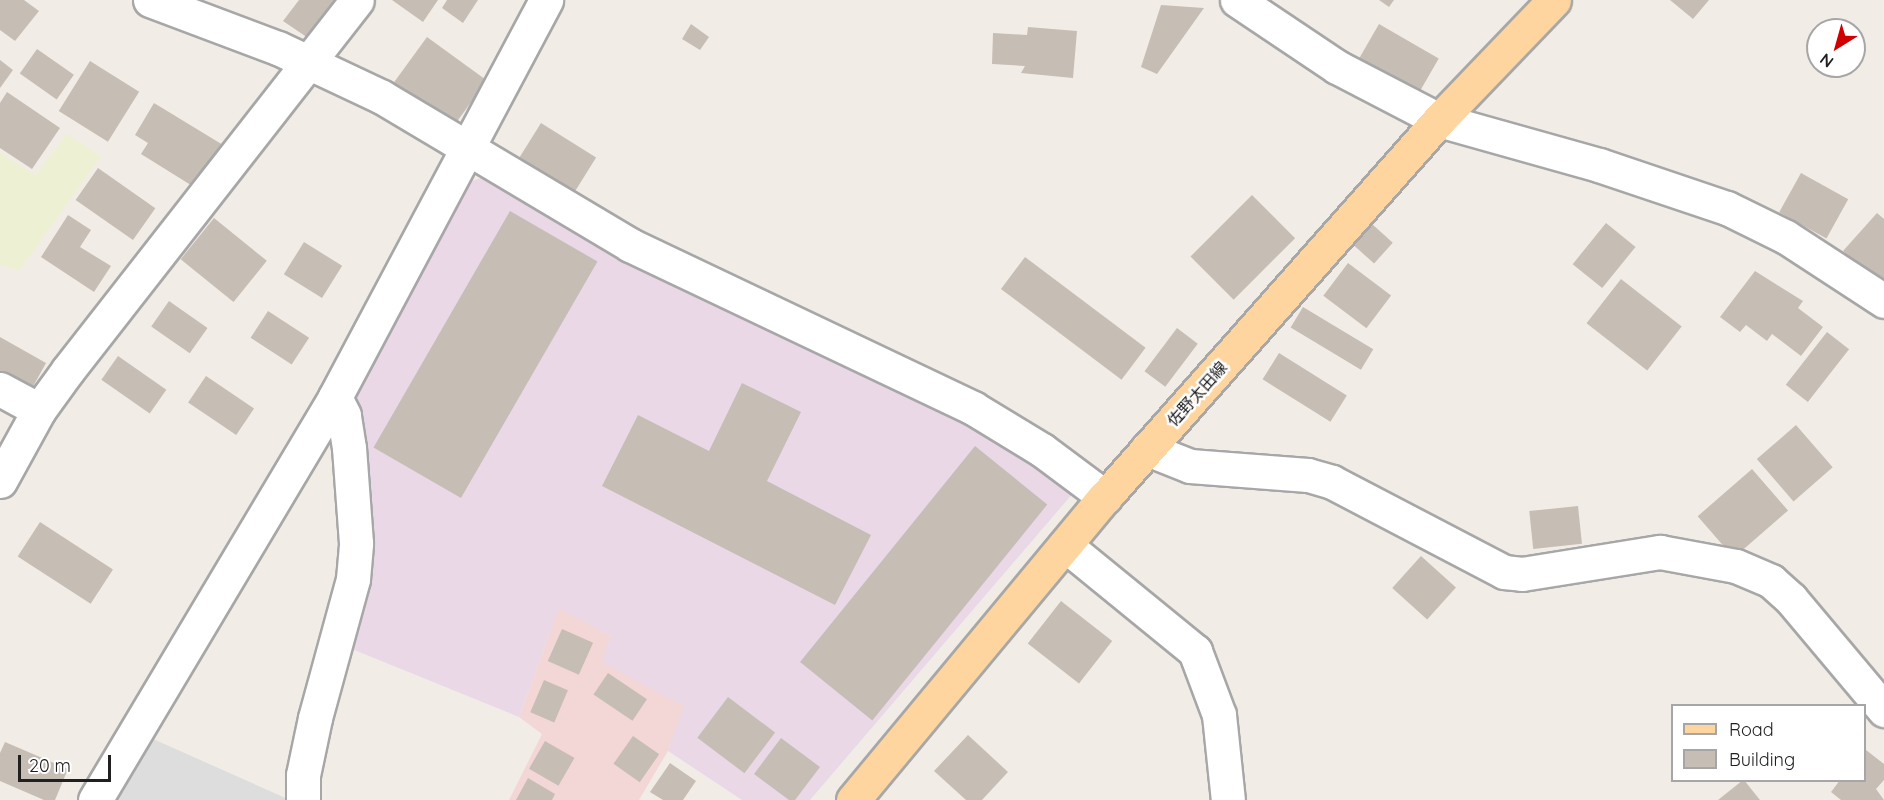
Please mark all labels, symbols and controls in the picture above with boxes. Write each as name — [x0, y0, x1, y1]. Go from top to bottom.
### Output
north arrow — [1806, 18, 1866, 78]
text: N — [1816, 49, 1837, 72]
street label: 佐野太田線 — [1163, 358, 1231, 430]
legend — [1671, 704, 1866, 782]
text: Road — [1729, 718, 1774, 741]
scale bar — [21, 743, 114, 781]
text: Building — [1729, 748, 1795, 771]
text: 20 m — [29, 754, 71, 777]

